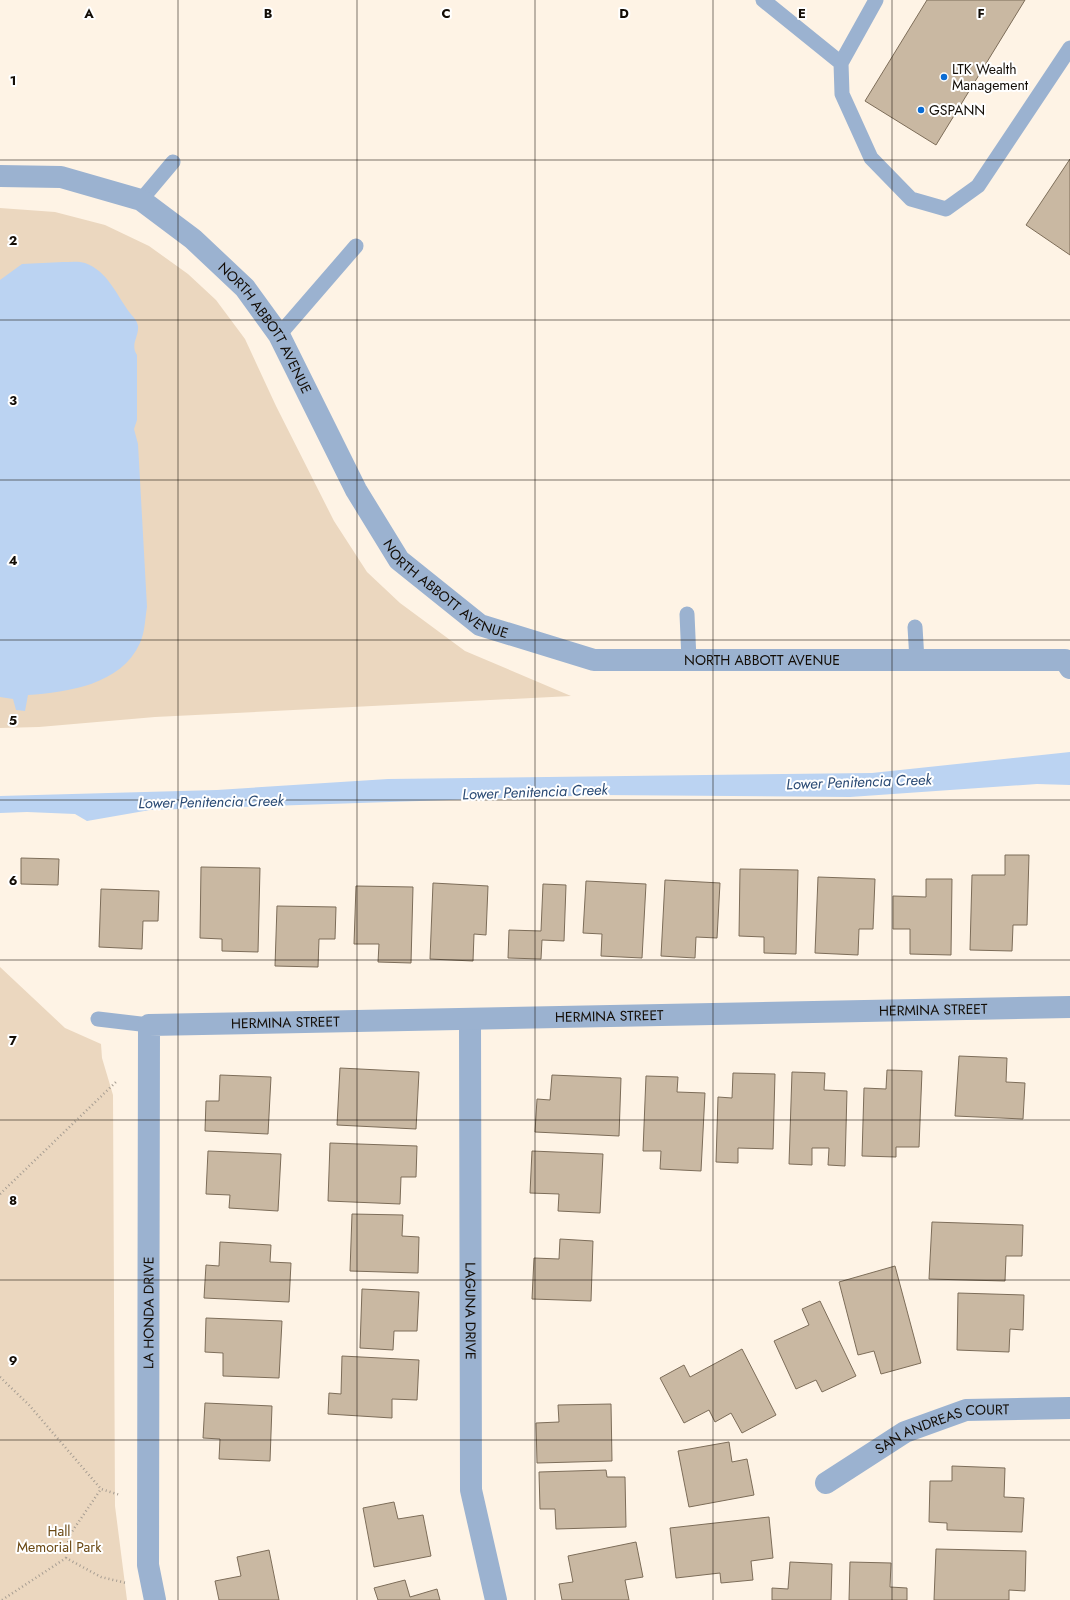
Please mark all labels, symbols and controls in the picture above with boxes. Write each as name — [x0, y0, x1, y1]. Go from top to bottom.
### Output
text: A — [83, 4, 94, 23]
text: B — [264, 4, 273, 23]
text: C — [441, 4, 451, 23]
text: D — [619, 4, 629, 23]
text: E — [798, 4, 806, 23]
text: F — [977, 4, 985, 23]
place label: LTK Wealth Management — [952, 59, 1029, 95]
text: 1 — [10, 71, 16, 90]
marker: LTK Wealth Management — [939, 72, 949, 82]
place label: GSPANN — [929, 100, 985, 120]
marker: GSPANN — [916, 105, 926, 115]
text: 2 — [9, 231, 17, 250]
street label: NORTH ABBOTT AVENUE — [214, 258, 317, 397]
text: 3 — [9, 391, 17, 410]
street label: NORTH ABBOTT AVENUE — [379, 535, 511, 643]
text: 4 — [8, 551, 18, 570]
street label: NORTH ABBOTT AVENUE — [684, 650, 840, 670]
text: 5 — [9, 711, 17, 730]
water label: Lower Penitencia Creek — [786, 768, 933, 796]
water label: Lower Penitencia Creek — [462, 778, 609, 806]
water label: Lower Penitencia Creek — [138, 790, 285, 814]
text: 6 — [9, 871, 18, 890]
street label: HERMINA STREET — [879, 999, 988, 1021]
street label: HERMINA STREET — [555, 1005, 664, 1027]
street label: HERMINA STREET — [231, 1011, 340, 1033]
text: 7 — [9, 1031, 17, 1050]
text: 8 — [9, 1191, 17, 1210]
street label: LA HONDA DRIVE — [138, 1256, 159, 1369]
street label: LAGUNA DRIVE — [461, 1262, 481, 1360]
text: 9 — [9, 1351, 18, 1370]
street label: SAN ANDREAS COURT — [871, 1399, 1010, 1459]
park label: Hall Memorial Park — [17, 1521, 102, 1557]

